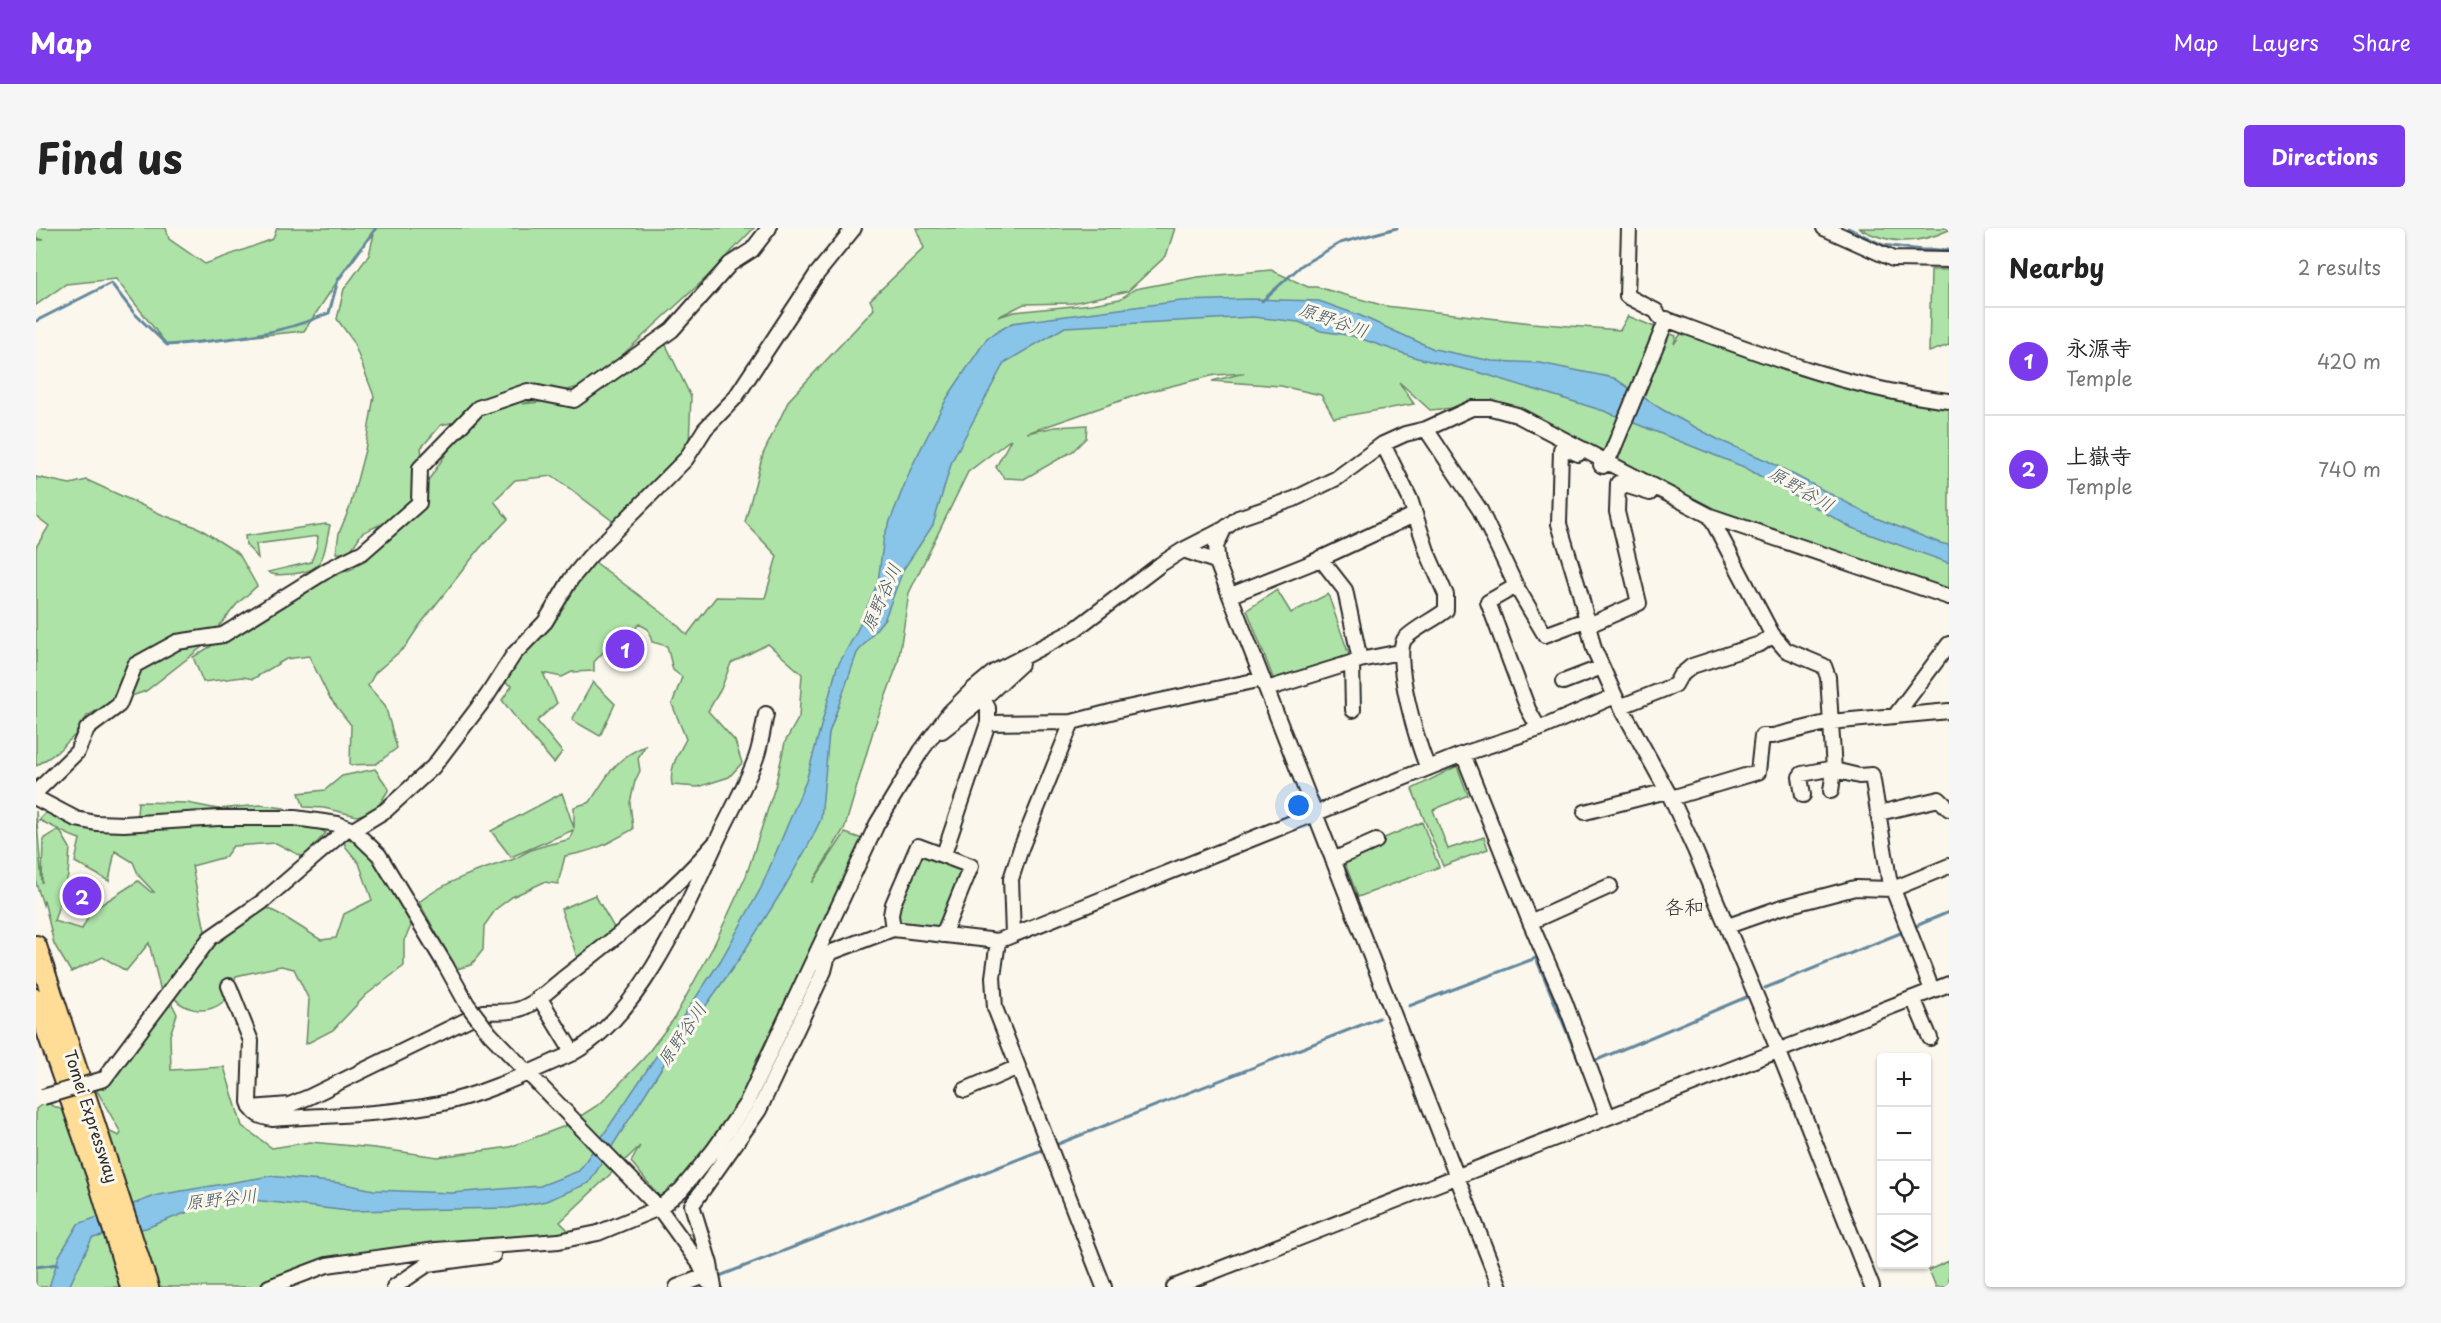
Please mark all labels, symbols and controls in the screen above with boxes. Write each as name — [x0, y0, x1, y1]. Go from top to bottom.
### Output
text: Map — [30, 21, 92, 64]
text: Map — [2174, 26, 2218, 58]
text: Layers — [2251, 26, 2319, 58]
text: Share — [2352, 26, 2411, 58]
text: Find us — [36, 125, 183, 188]
button: Directions — [2244, 125, 2405, 187]
text: Nearby — [2009, 248, 2104, 287]
text: 2 results — [2298, 252, 2381, 282]
water label: 原野谷川 — [1296, 295, 1372, 343]
text: 永源寺 — [2066, 330, 2132, 363]
text: 1 — [2024, 346, 2033, 376]
text: 420 m — [2317, 346, 2381, 376]
text: Temple — [2066, 363, 2133, 393]
text: 上嶽寺 — [2066, 438, 2132, 471]
text: 2 — [2021, 454, 2036, 484]
text: 740 m — [2318, 454, 2381, 484]
water label: 原野谷川 — [1764, 458, 1840, 518]
text: Temple — [2066, 471, 2133, 501]
water label: 原野谷川 — [853, 559, 907, 635]
pin: 1 — [606, 626, 644, 672]
your location — [1284, 791, 1313, 820]
pin: 2 — [62, 874, 102, 918]
district label: 各和 — [1664, 891, 1704, 921]
water label: 原野谷川 — [650, 997, 712, 1071]
street label: Tomei Expressway — [59, 1046, 125, 1186]
map controls — [1877, 1053, 1931, 1269]
button: + — [1877, 1053, 1931, 1107]
button: − — [1877, 1107, 1931, 1161]
button: locate — [1877, 1161, 1931, 1215]
water label: 原野谷川 — [184, 1181, 258, 1215]
button: layers — [1877, 1215, 1931, 1269]

